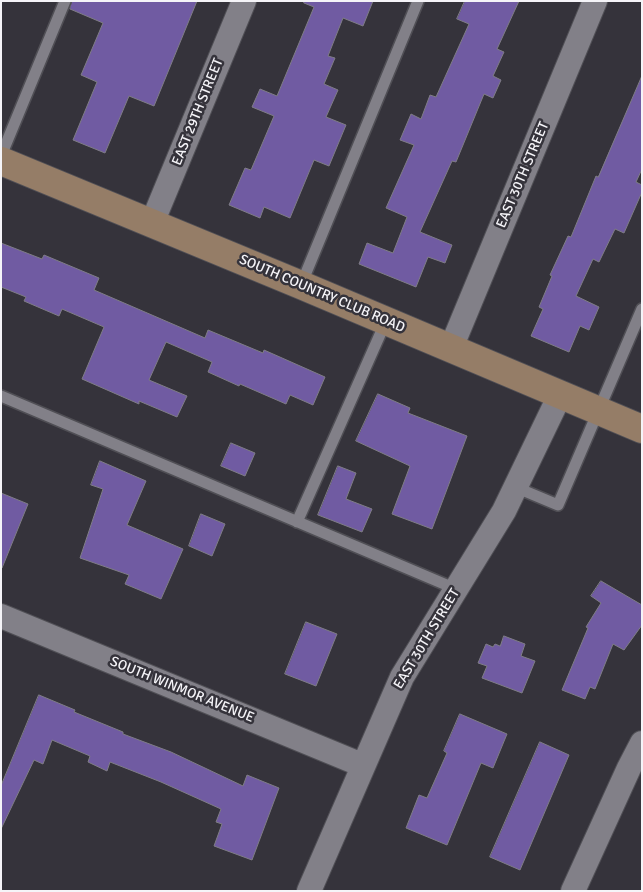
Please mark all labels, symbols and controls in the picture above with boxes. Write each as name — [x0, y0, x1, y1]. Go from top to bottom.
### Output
street label: EAST 29TH STREET — [169, 56, 227, 168]
street label: EAST 30TH STREET — [493, 119, 553, 231]
street label: SOUTH COUNTRY CLUB ROAD — [237, 251, 407, 337]
street label: EAST 30TH STREET — [390, 586, 464, 692]
street label: SOUTH WINMOR AVENUE — [108, 653, 256, 727]

